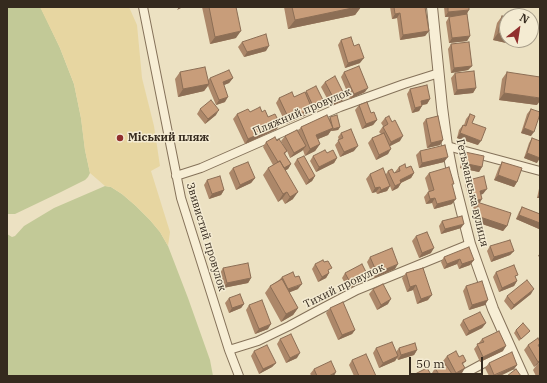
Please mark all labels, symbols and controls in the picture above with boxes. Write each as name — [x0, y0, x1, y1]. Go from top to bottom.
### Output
north arrow — [499, 8, 539, 48]
text: N — [517, 10, 532, 27]
street label: Пляжний провулок — [251, 85, 353, 139]
place label: Міський пляж — [128, 131, 209, 145]
marker: Міський пляж — [115, 133, 125, 143]
street label: Гетьманська вулиця — [453, 138, 491, 248]
street label: Звивистий провулок — [183, 181, 229, 293]
street label: Тихий провулок — [301, 261, 387, 311]
scale bar — [411, 349, 485, 375]
text: 50 m — [416, 356, 445, 371]

